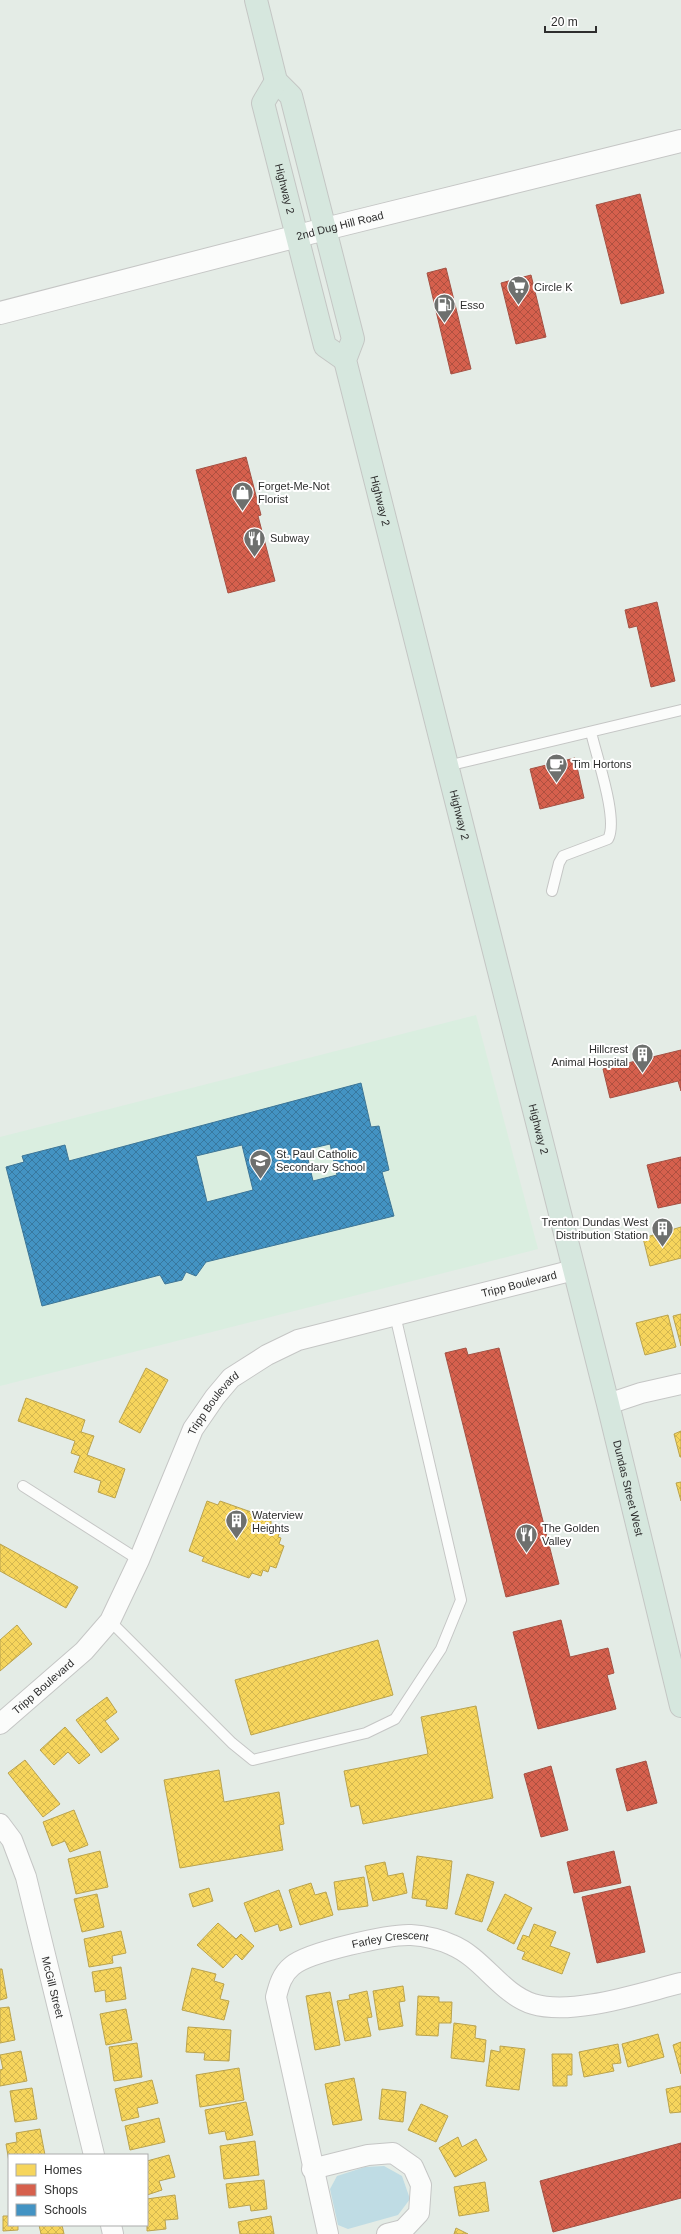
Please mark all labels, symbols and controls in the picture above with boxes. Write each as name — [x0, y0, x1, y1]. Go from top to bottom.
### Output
scale bar — [545, 8, 596, 34]
text: 20 m — [551, 15, 578, 29]
street label: Highway 2 — [273, 162, 297, 215]
street label: 2nd Dug Hill Road — [295, 209, 385, 242]
supermarket icon: Circle K — [506, 274, 532, 307]
place label: Circle K — [534, 281, 573, 293]
fuel station icon: Esso — [431, 292, 457, 325]
place label: Esso — [460, 299, 484, 311]
street label: Highway 2 — [368, 474, 393, 527]
shop icon: Forget-Me-Not Florist — [229, 479, 255, 512]
place label: Forget-Me-Not Florist — [258, 480, 330, 505]
restaurant icon: Subway — [241, 525, 267, 558]
place label: Subway — [270, 532, 310, 544]
cafe icon: Tim Hortons — [544, 751, 570, 784]
place label: Tim Hortons — [572, 758, 632, 770]
street label: Highway 2 — [447, 788, 472, 841]
building icon: Hillcrest Animal Hospital — [630, 1042, 656, 1075]
place label: Hillcrest Animal Hospital — [552, 1043, 628, 1068]
street label: Highway 2 — [527, 1103, 551, 1155]
school or university icon: St. Paul Catholic Secondary School — [247, 1147, 273, 1180]
place label: St. Paul Catholic Secondary School — [276, 1148, 365, 1173]
building icon: Trenton Dundas West Distribution Station — [650, 1215, 676, 1248]
place label: Trenton Dundas West Distribution Station — [542, 1216, 648, 1241]
street label: Tripp Boulevard — [480, 1269, 558, 1299]
street label: Tripp Boulevard — [185, 1369, 241, 1437]
street label: Dundas Street West — [611, 1439, 646, 1537]
building icon: Waterview Heights — [223, 1508, 249, 1541]
place label: Waterview Heights — [252, 1509, 303, 1534]
restaurant icon: The Golden Valley — [513, 1521, 539, 1554]
place label: The Golden Valley — [542, 1522, 599, 1547]
street label: Tripp Boulevard — [10, 1657, 76, 1717]
street label: Farley Crescent — [350, 1929, 430, 1950]
street label: McGill Street — [40, 1955, 66, 2019]
legend — [8, 2154, 148, 2226]
text: Homes — [44, 2163, 82, 2177]
text: Shops — [44, 2183, 78, 2197]
text: Schools — [44, 2203, 87, 2217]

